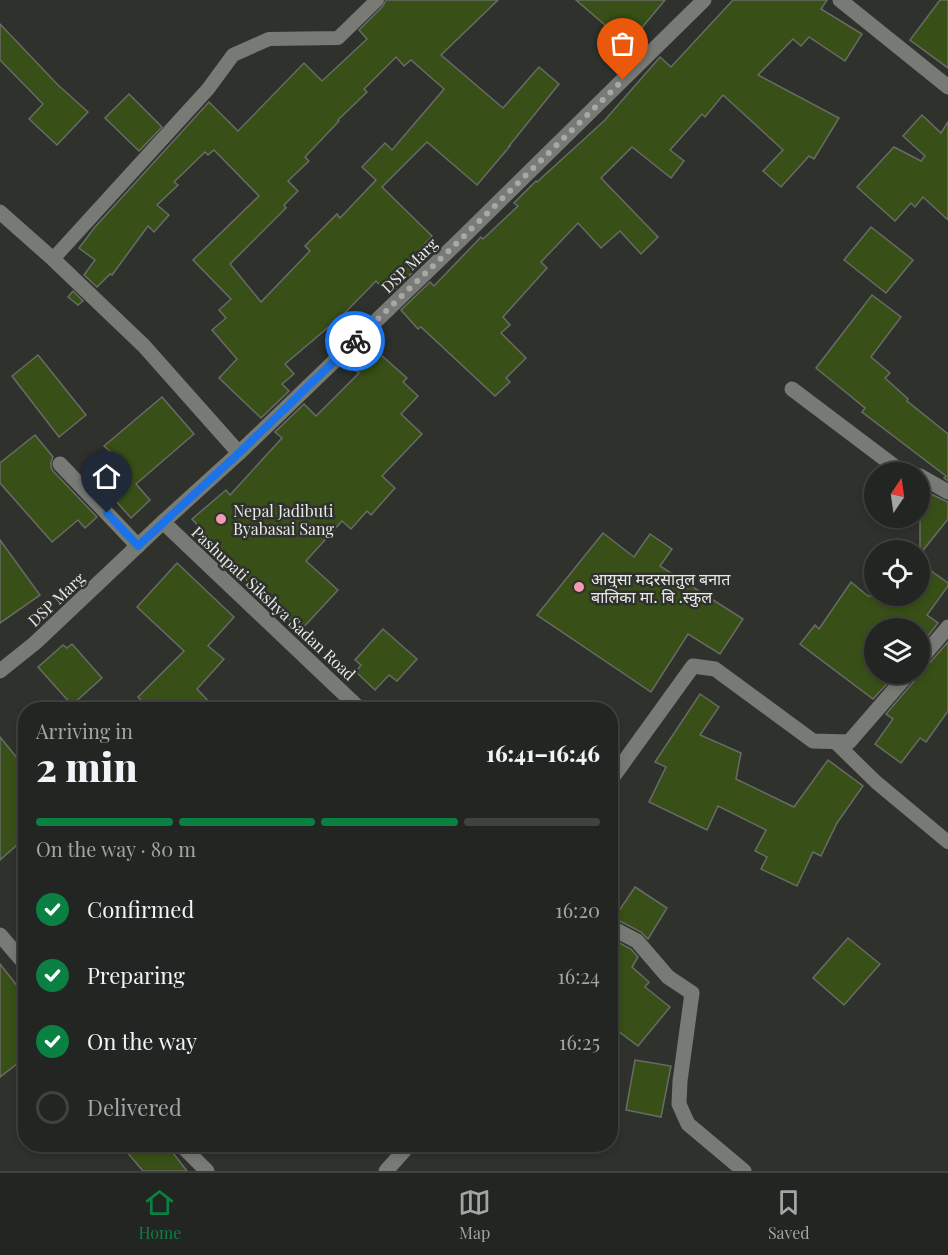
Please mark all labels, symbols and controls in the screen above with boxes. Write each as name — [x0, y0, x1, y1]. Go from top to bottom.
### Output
pin — [597, 18, 648, 80]
icon: bag — [606, 27, 639, 60]
street label: DSP Marg — [376, 233, 442, 297]
courier — [325, 311, 385, 371]
icon: bike — [339, 325, 372, 358]
pin — [81, 451, 132, 513]
icon: home — [90, 460, 123, 493]
north arrow — [864, 462, 930, 528]
map controls — [864, 462, 930, 684]
place label: Nepal Jadibuti Byabasai Sang — [233, 500, 334, 539]
marker: Nepal Jadibuti Byabasai Sang — [214, 512, 228, 526]
street label: Pashupati Sikshya Sadan Road — [188, 521, 360, 685]
button: locate — [864, 540, 930, 606]
street label: DSP Marg — [23, 567, 89, 631]
place label: आयुसा मदरसातुल बनात बालिका मा. बि .स्कुल — [591, 568, 731, 608]
marker: आयुसा मदरसातुल बनात बालिका मा. बि .स्कुल — [572, 580, 586, 594]
button: layers — [864, 618, 930, 684]
text: Arriving in — [36, 717, 133, 744]
text: 16:41–16:46 — [486, 738, 600, 768]
text: 2 min — [36, 740, 138, 792]
text: On the way · 80 m — [36, 835, 196, 862]
icon: check — [36, 893, 69, 926]
text: Confirmed — [87, 894, 194, 924]
text: 16:20 — [555, 896, 600, 923]
icon: check — [36, 959, 69, 992]
text: Preparing — [87, 960, 185, 990]
text: 16:24 — [557, 962, 600, 989]
icon: check — [36, 1025, 69, 1058]
text: On the way — [87, 1026, 197, 1056]
text: 16:25 — [559, 1028, 600, 1055]
text: Delivered — [87, 1092, 182, 1122]
tab: Home — [138, 1186, 181, 1243]
tab: Map — [458, 1186, 491, 1243]
tab: Saved — [768, 1186, 810, 1243]

